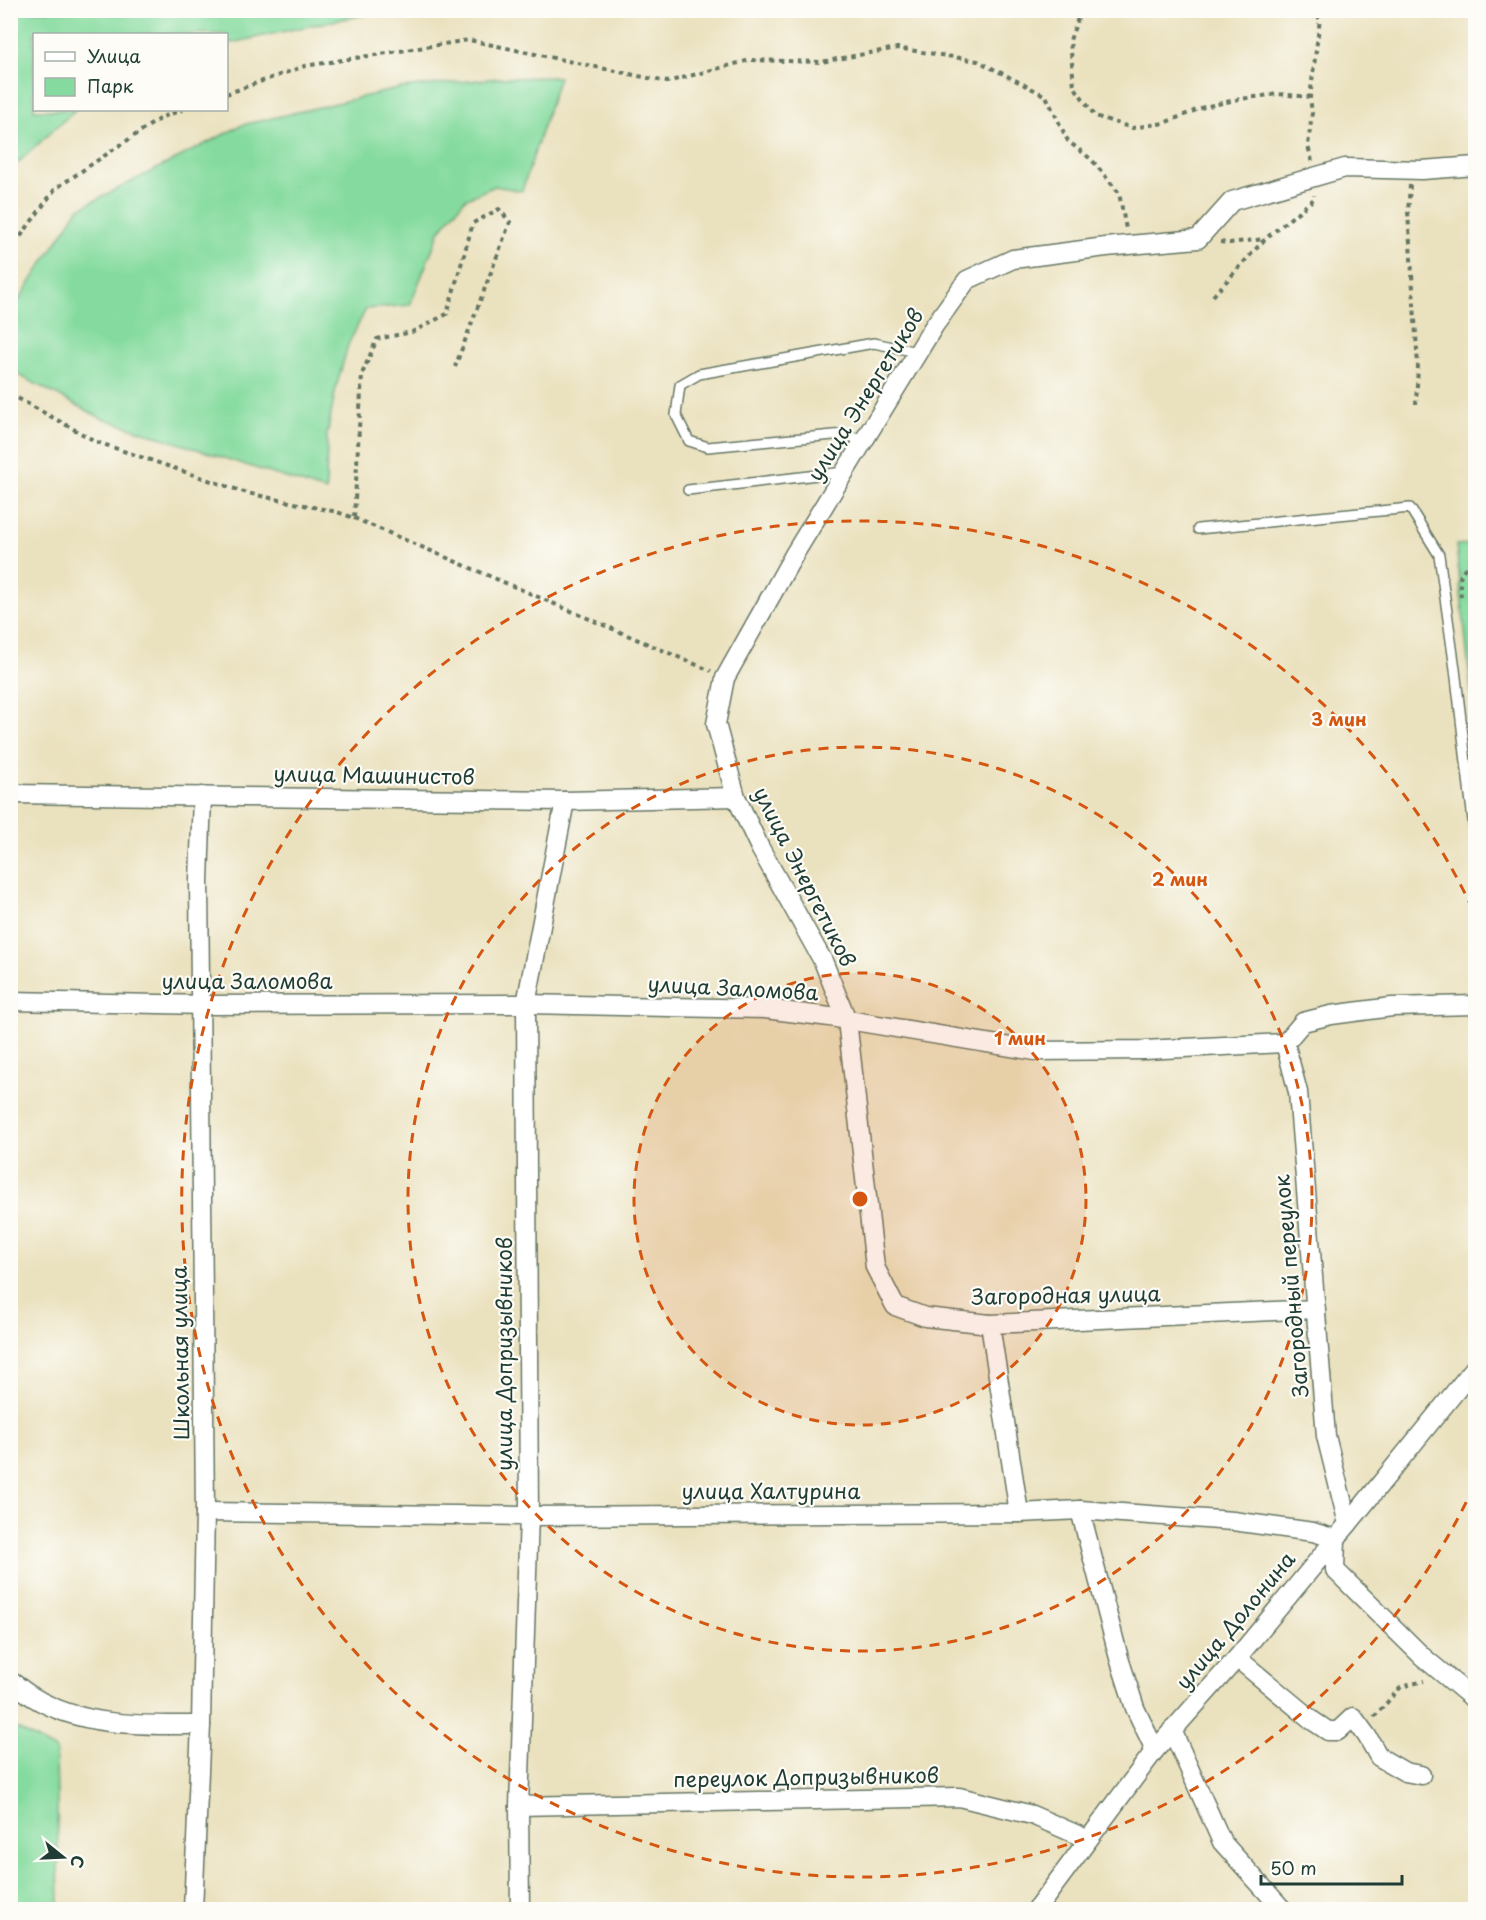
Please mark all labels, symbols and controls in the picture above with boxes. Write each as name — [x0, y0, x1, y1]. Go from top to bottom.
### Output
legend — [33, 33, 228, 111]
text: Улица — [87, 42, 141, 69]
text: Парк — [87, 72, 134, 99]
street label: улица Энергетиков — [798, 301, 930, 487]
text: 3 мин — [1311, 705, 1367, 732]
street label: улица Машинистов — [273, 756, 475, 792]
street label: улица Энергетиков — [746, 780, 865, 972]
text: 2 мин — [1152, 865, 1208, 892]
street label: улица Заломова — [161, 964, 333, 996]
street label: улица Заломова — [647, 967, 819, 1007]
text: 1 мин — [994, 1024, 1046, 1051]
street label: Загородный переулок — [1264, 1173, 1316, 1399]
centre of rings — [850, 1189, 870, 1209]
street label: улица Допризывников — [487, 1237, 519, 1471]
street label: Школьная улица — [161, 1265, 197, 1440]
street label: Загородная улица — [971, 1276, 1162, 1312]
street label: улица Халтурина — [682, 1474, 861, 1506]
street label: улица Долонина — [1167, 1543, 1302, 1696]
street label: переулок Допризывников — [673, 1758, 939, 1794]
north arrow — [33, 1827, 93, 1887]
scale bar — [1261, 1848, 1402, 1886]
text: С — [65, 1853, 91, 1871]
text: 50 m — [1270, 1854, 1317, 1881]

